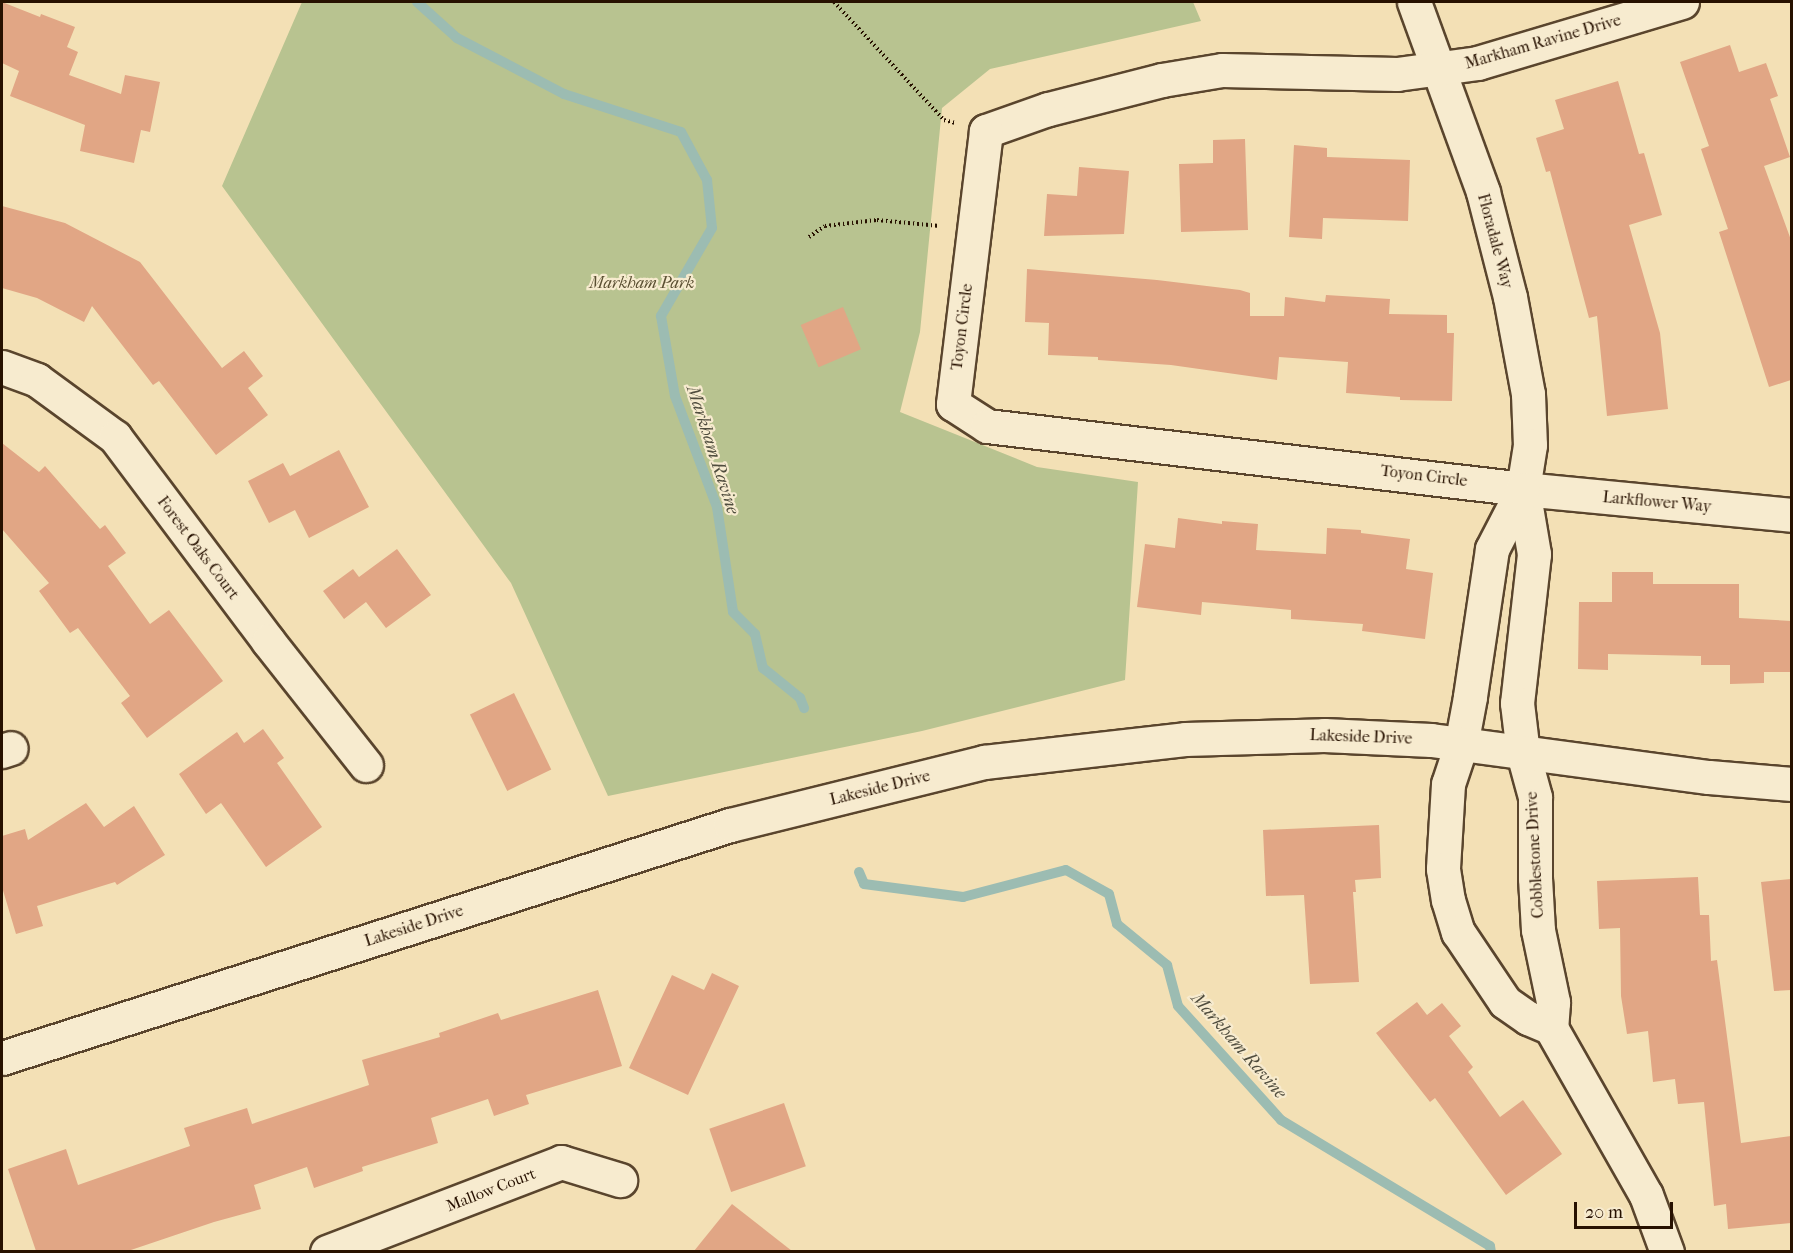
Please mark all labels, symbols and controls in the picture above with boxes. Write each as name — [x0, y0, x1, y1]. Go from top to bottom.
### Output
street label: Markham Ravine Drive — [1463, 11, 1623, 73]
street label: Floradale Way — [1473, 192, 1517, 290]
park label: Markham Park — [590, 273, 694, 293]
street label: Toyon Circle — [947, 283, 977, 371]
water label: Markham Ravine — [681, 383, 743, 517]
street label: Toyon Circle — [1380, 461, 1468, 491]
street label: Larkflower Way — [1602, 488, 1712, 516]
street label: Forest Oaks Court — [153, 493, 243, 603]
street label: Lakeside Drive — [1309, 726, 1413, 748]
street label: Lakeside Drive — [828, 766, 932, 810]
street label: Cobblestone Drive — [1522, 791, 1548, 919]
street label: Lakeside Drive — [362, 901, 466, 951]
water label: Markham Ravine — [1186, 988, 1290, 1104]
street label: Mallow Court — [444, 1164, 538, 1216]
scale bar — [1577, 1190, 1676, 1228]
text: 20 m — [1585, 1202, 1623, 1223]

